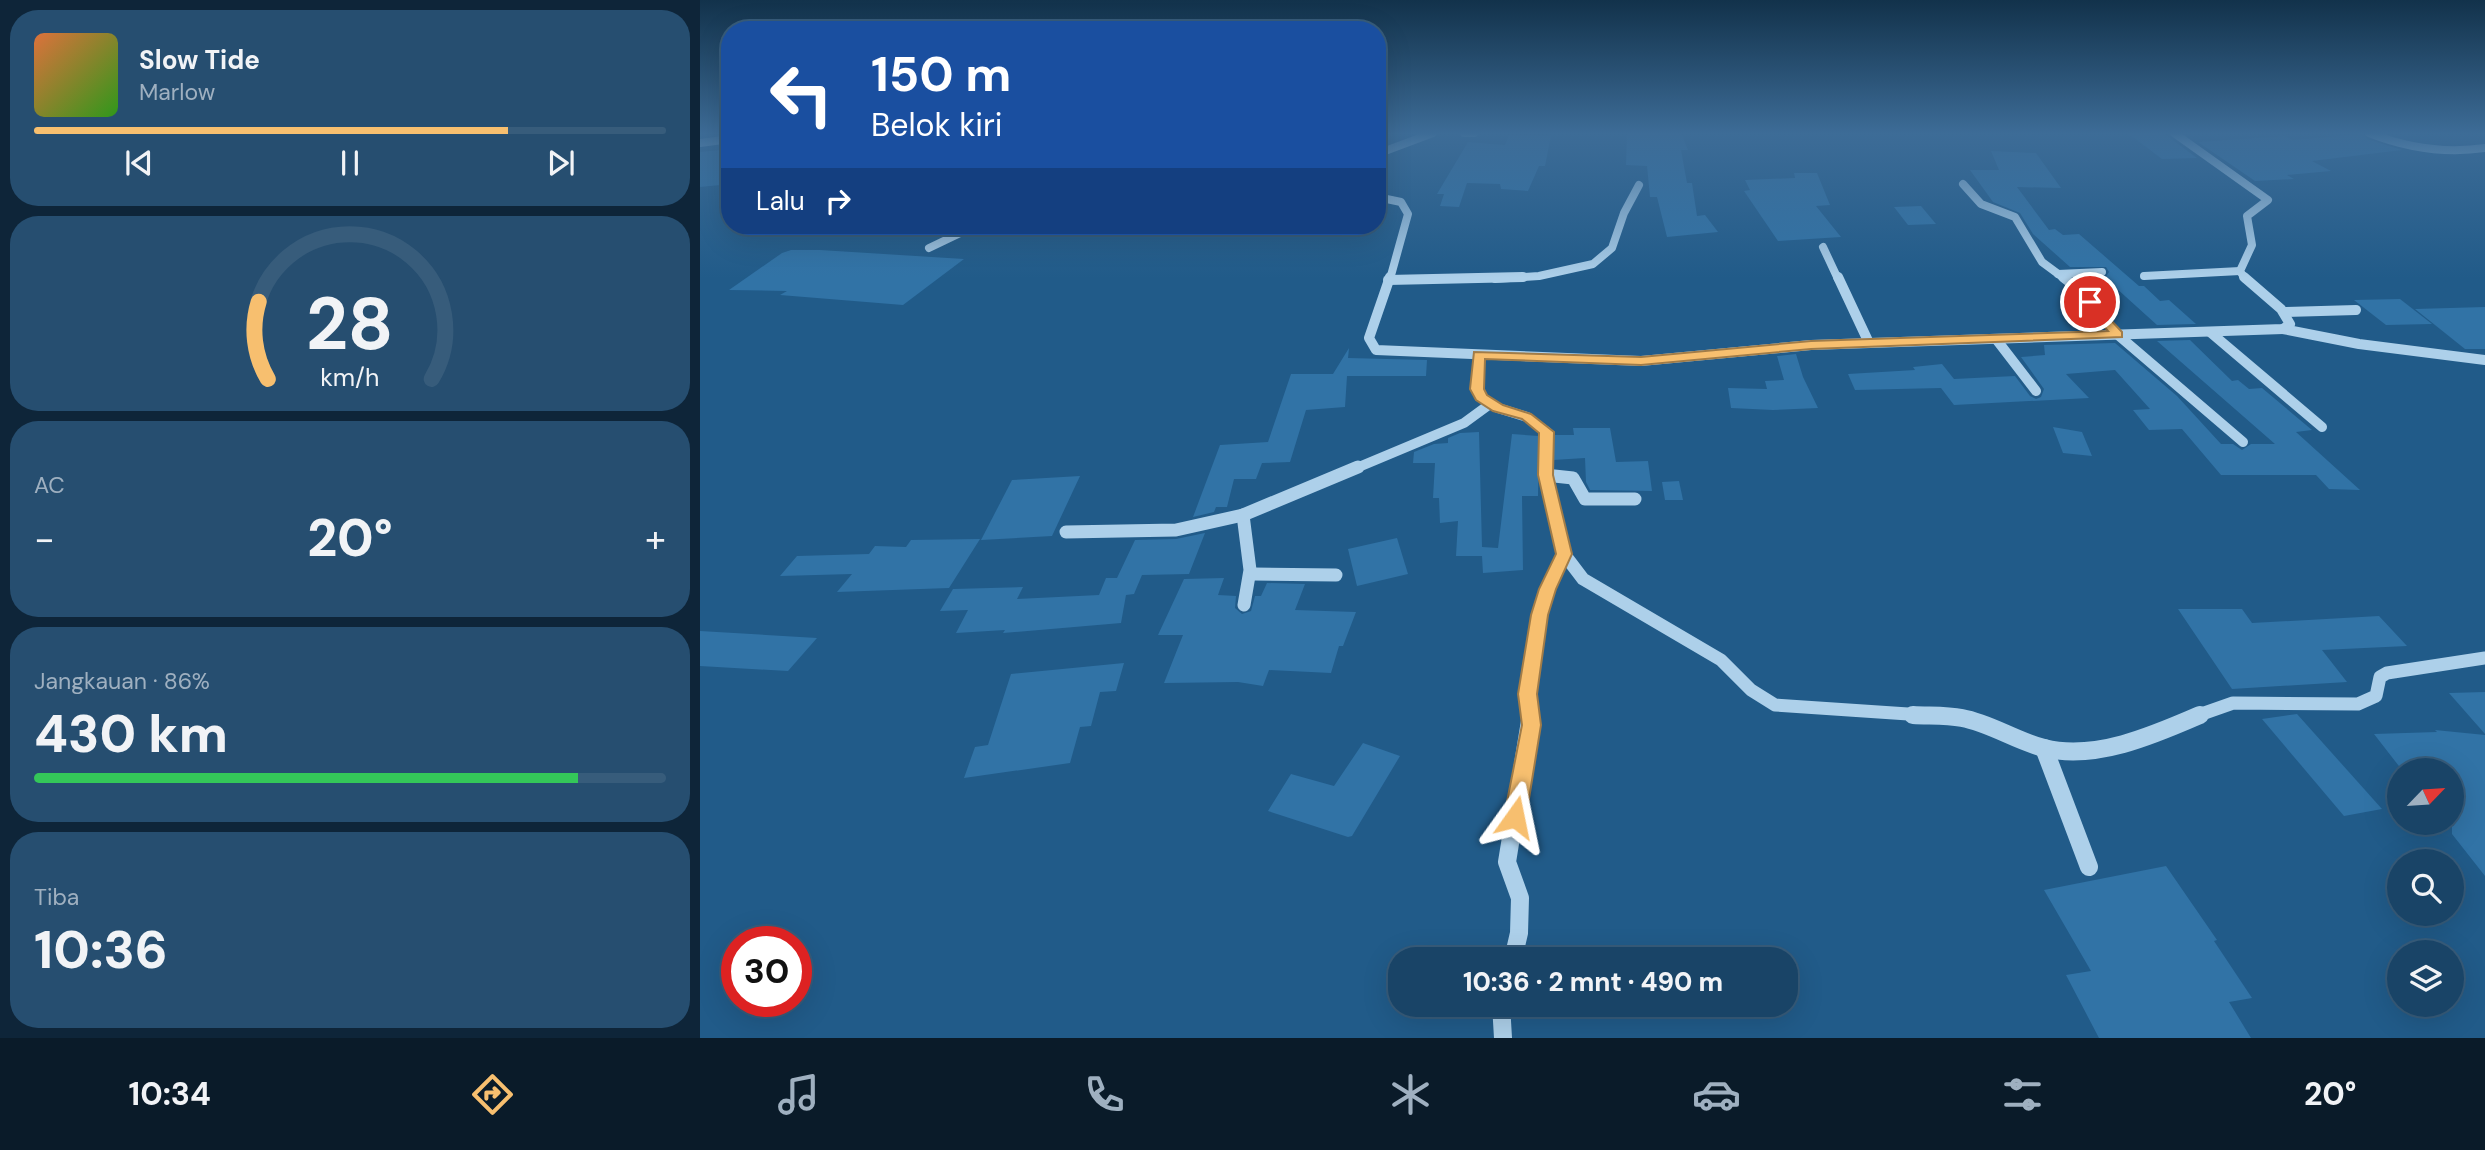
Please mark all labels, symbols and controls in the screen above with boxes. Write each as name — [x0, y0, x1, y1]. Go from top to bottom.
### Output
text: 150 m — [871, 42, 1011, 106]
text: Slow Tide — [139, 43, 260, 77]
icon: left — [756, 49, 847, 140]
text: Marlow — [139, 77, 215, 107]
text: Belok kiri — [871, 104, 1003, 146]
icon: previous — [120, 144, 158, 182]
icon: pause — [331, 144, 369, 182]
icon: next — [542, 144, 580, 182]
icon: right — [819, 182, 857, 220]
text: Lalu — [756, 184, 805, 218]
pin — [2060, 272, 2120, 332]
text: 28 — [306, 278, 394, 373]
icon: arrive — [2071, 283, 2109, 321]
text: km/h — [320, 361, 380, 394]
text: AC — [34, 470, 65, 500]
text: 20° — [307, 504, 393, 572]
text: − — [34, 514, 55, 564]
text: + — [645, 514, 666, 564]
text: Jangkauan · 86% — [34, 666, 210, 696]
text: 430 km — [34, 700, 228, 768]
north arrow — [2387, 758, 2464, 835]
map controls — [2387, 758, 2464, 1017]
position arrow — [1478, 780, 1552, 854]
button: search — [2387, 849, 2464, 926]
text: Tiba — [34, 882, 79, 912]
text: 10:36 — [34, 916, 168, 984]
speed limit sign: 30 — [721, 926, 812, 1017]
button: layers — [2387, 940, 2464, 1017]
text: 10:36 · 2 mnt · 490 m — [1463, 965, 1723, 999]
icon: directions — [468, 1070, 517, 1119]
icon: music — [774, 1070, 823, 1119]
icon: phone — [1080, 1070, 1129, 1119]
icon: climate — [1386, 1070, 1435, 1119]
icon: car — [1692, 1070, 1741, 1119]
icon: filters — [1998, 1070, 2047, 1119]
text: 10:34 — [129, 1073, 211, 1115]
text: 20° — [2304, 1073, 2356, 1115]

